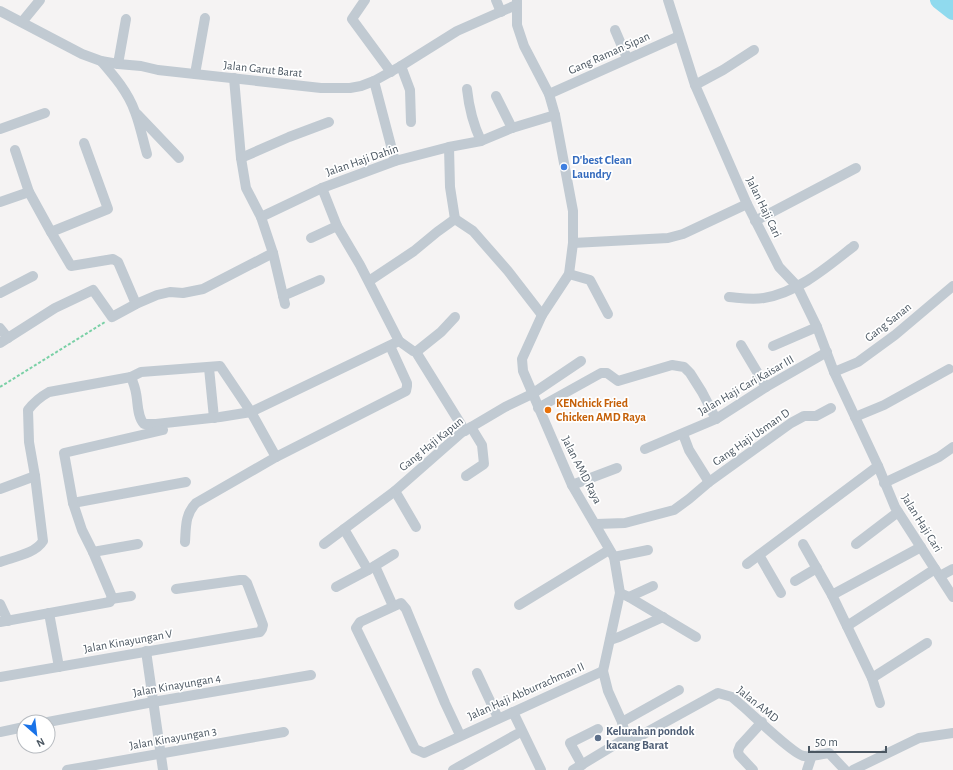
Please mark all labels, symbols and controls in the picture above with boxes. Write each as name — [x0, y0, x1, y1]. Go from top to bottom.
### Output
street label: Gang Raman Sipan — [566, 30, 652, 76]
street label: Jalan Garut Barat — [223, 59, 303, 79]
street label: Jalan Haji Dahin — [324, 142, 400, 179]
place label: D'best Clean Laundry — [572, 154, 632, 181]
marker: D'best Clean Laundry — [559, 162, 569, 172]
street label: Jalan Haji Cari — [743, 175, 784, 240]
street label: Gang Sanan — [863, 300, 913, 344]
street label: Jalan Haji Cari Kaisar III — [696, 353, 796, 418]
place label: KENchick Fried Chicken AMD Raya — [556, 397, 646, 424]
marker: KENchick Fried Chicken AMD Raya — [543, 405, 553, 415]
street label: Gang Haji Usman D — [710, 406, 792, 469]
street label: Gang Haji Kapun — [397, 415, 466, 474]
street label: Jalan AMD Raya — [559, 434, 604, 507]
street label: Jalan Haji Cari — [899, 492, 944, 555]
street label: Jalan Kinayungan V — [83, 627, 174, 656]
street label: Jalan Haji Abburrachman II — [466, 660, 586, 723]
street label: Jalan Kinayungan 4 — [132, 671, 222, 700]
street label: Jalan AMD — [735, 684, 781, 724]
north arrow — [16, 714, 56, 754]
street label: Jalan Kinayungan 3 — [129, 724, 218, 753]
place label: Kelurahan pondok kacang Barat — [606, 725, 694, 751]
scale bar — [809, 728, 886, 754]
marker: Kelurahan pondok kacang Barat — [593, 733, 603, 743]
text: N — [34, 736, 46, 749]
text: 50 m — [815, 736, 838, 748]

